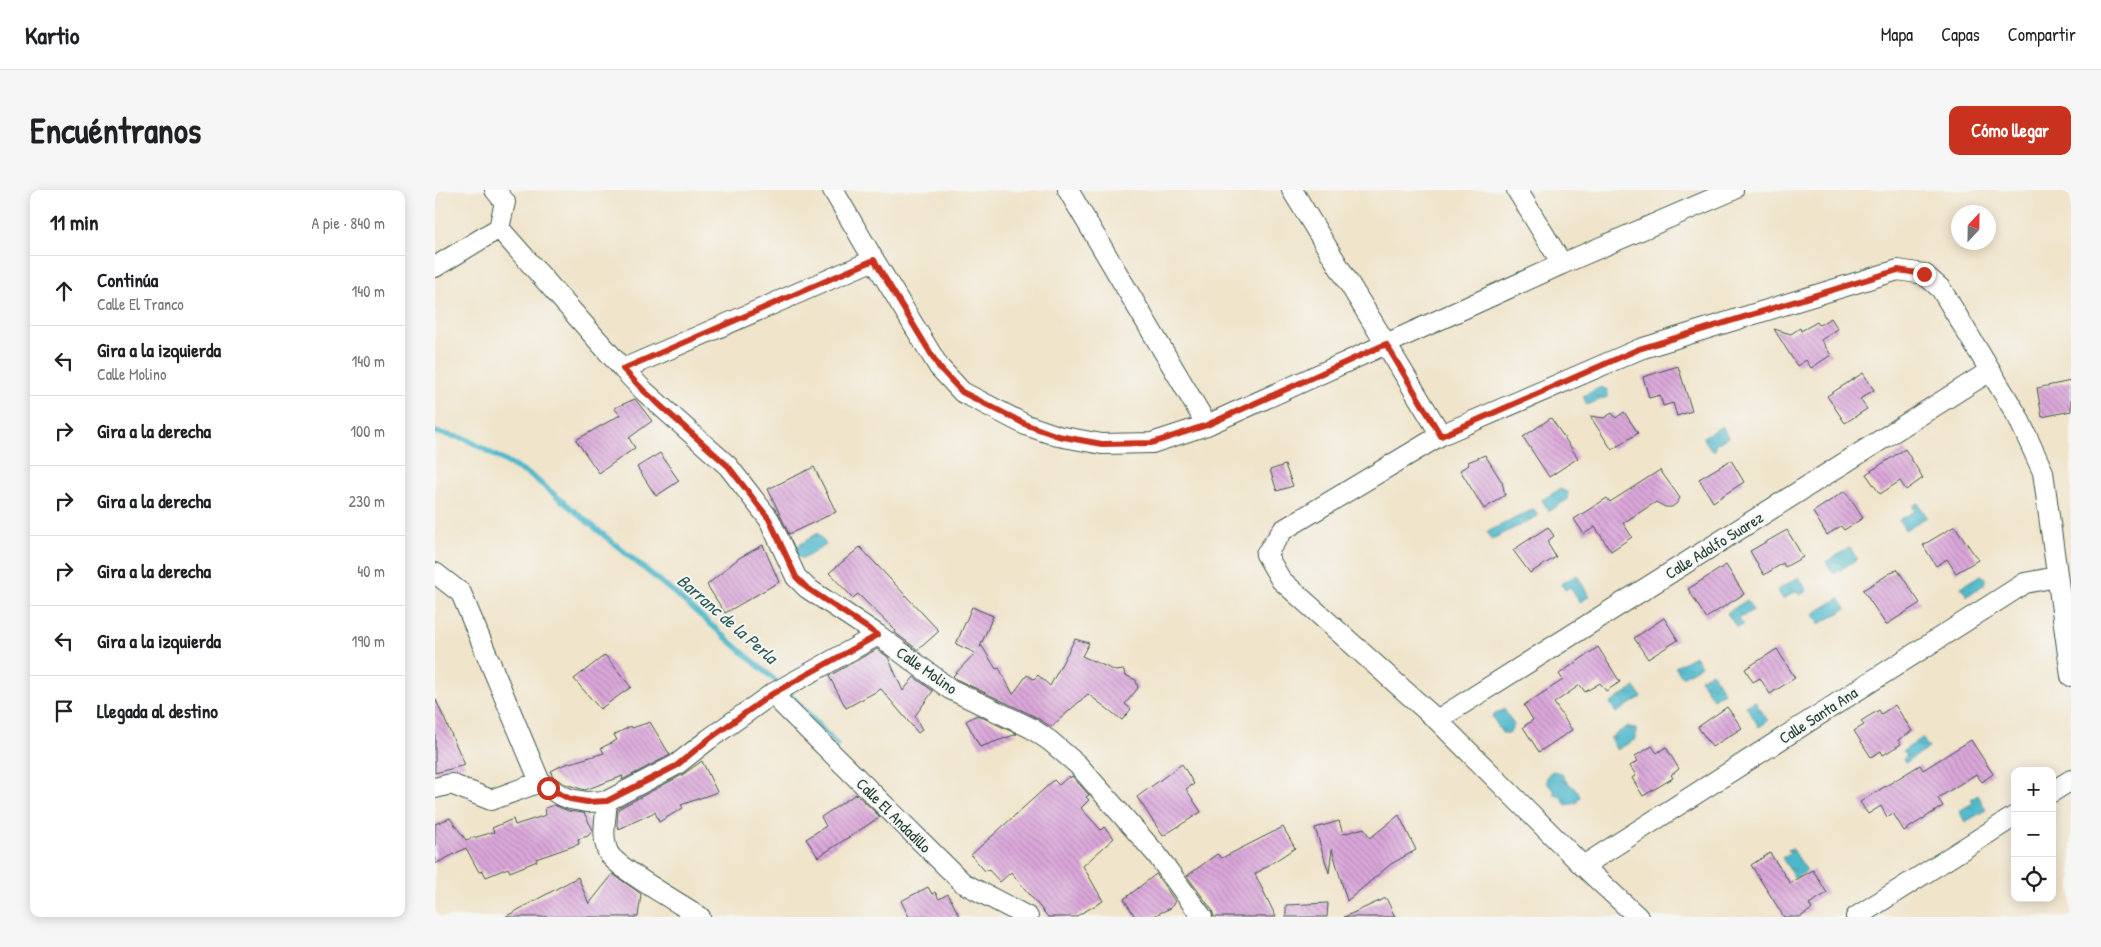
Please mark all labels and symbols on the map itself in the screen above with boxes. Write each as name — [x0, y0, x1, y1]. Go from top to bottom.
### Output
north arrow — [1951, 205, 1996, 250]
route end — [1913, 263, 1936, 286]
street label: Calle Adolfo Suarez — [1661, 506, 1767, 584]
water label: Barranc de la Perla — [672, 568, 784, 670]
street label: Calle Molino — [892, 641, 962, 699]
street label: Calle Santa Ana — [1774, 681, 1862, 749]
street label: Calle El Andadillo — [852, 773, 937, 858]
route start — [537, 777, 560, 800]

